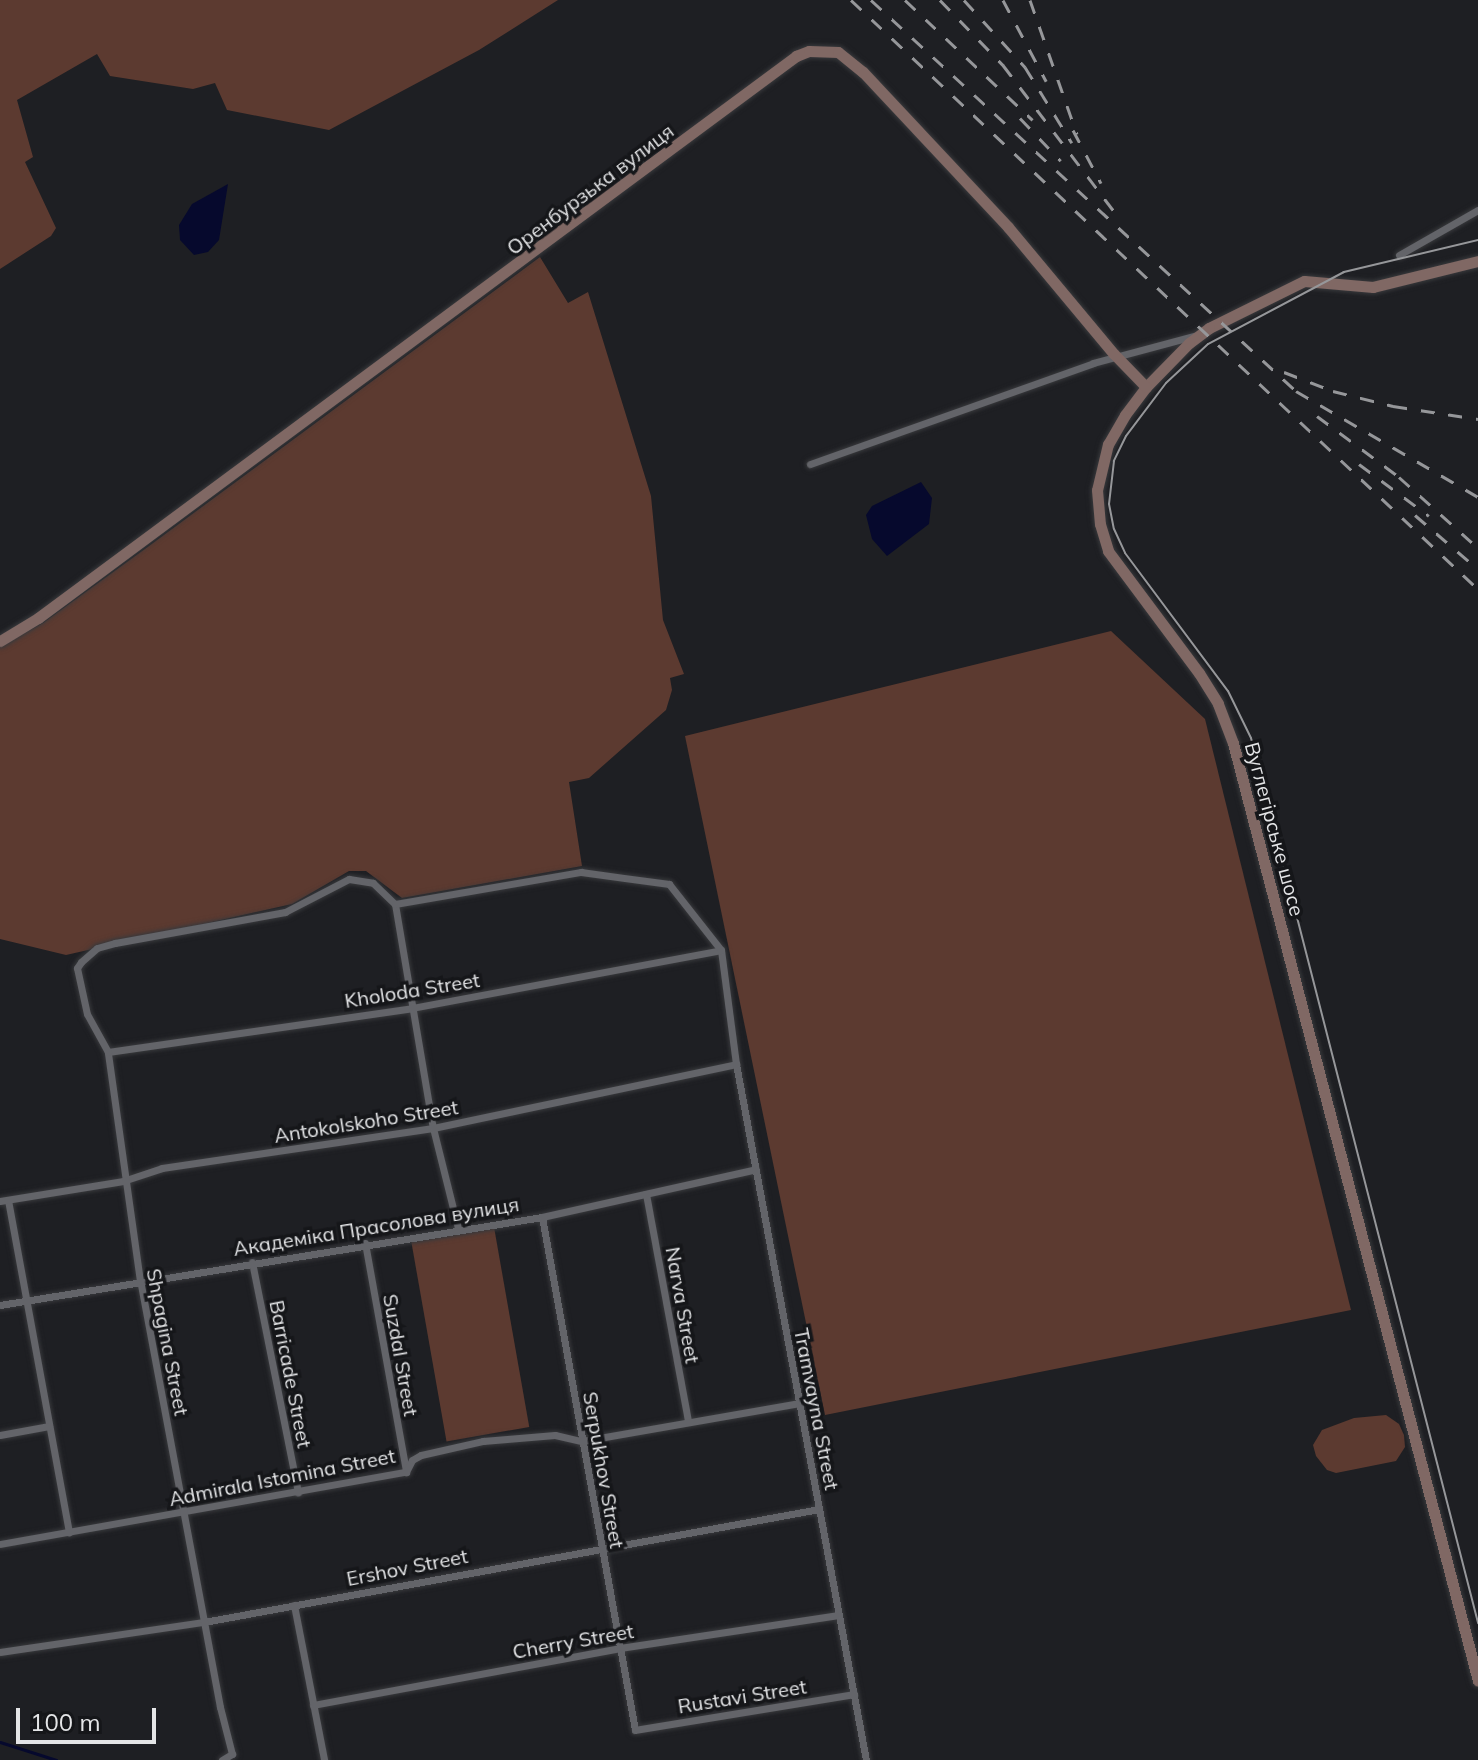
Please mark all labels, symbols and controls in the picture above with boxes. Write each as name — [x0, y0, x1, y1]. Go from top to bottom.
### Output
street label: Оренбурзька вулиця — [502, 118, 678, 260]
street label: Вуглегірське шосе — [1240, 739, 1310, 919]
street label: Kholoda Street — [343, 967, 481, 1013]
street label: Antokolskoho Street — [272, 1095, 460, 1147]
street label: Академіка Прасолова вулиця — [231, 1192, 521, 1260]
street label: Narva Street — [661, 1245, 705, 1365]
street label: Shpagina Street — [142, 1266, 194, 1418]
street label: Suzdal Street — [378, 1292, 424, 1418]
street label: Barricade Street — [265, 1298, 317, 1450]
street label: Tramvayna Street — [790, 1326, 844, 1492]
street label: Serpukhov Street — [578, 1390, 630, 1550]
street label: Admirala Istomina Street — [167, 1443, 397, 1511]
street label: Ershov Street — [344, 1543, 470, 1591]
street label: Cherry Street — [511, 1619, 635, 1663]
street label: Rustavi Street — [676, 1674, 808, 1718]
scale bar — [20, 1692, 160, 1742]
text: 100 m — [30, 1707, 101, 1737]

